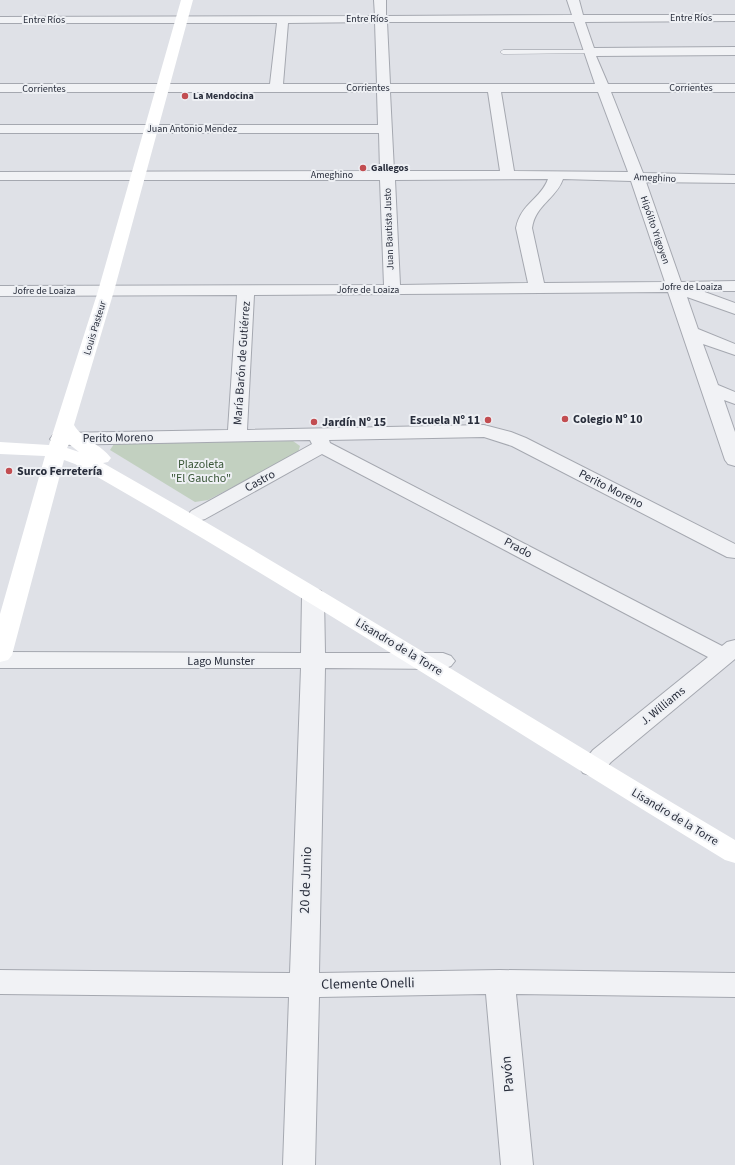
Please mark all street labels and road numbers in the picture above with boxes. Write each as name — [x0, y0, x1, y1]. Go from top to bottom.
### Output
street label: Entre Ríos — [670, 11, 712, 25]
street label: Entre Ríos — [346, 12, 388, 26]
street label: Entre Ríos — [23, 13, 65, 27]
street label: Corrientes — [346, 81, 390, 95]
street label: Corrientes — [669, 81, 713, 95]
street label: Corrientes — [22, 82, 66, 96]
street label: Juan Antonio Mendez — [147, 122, 237, 136]
street label: Ameghino — [311, 168, 353, 182]
street label: Ameghino — [633, 170, 677, 186]
street label: Juan Bautista Justo — [381, 188, 397, 270]
street label: Hipólito Yrigoyen — [637, 194, 673, 266]
street label: Jofre de Loaiza — [660, 280, 722, 294]
street label: Jofre de Loaiza — [337, 283, 399, 297]
street label: Jofre de Loaiza — [13, 284, 75, 298]
street label: Louis Pasteur — [80, 299, 110, 357]
street label: María Barón de Gutiérrez — [229, 300, 255, 426]
street label: Perito Moreno — [83, 429, 153, 447]
street label: Perito Moreno — [576, 465, 646, 513]
street label: Castro — [242, 466, 278, 496]
street label: Prado — [501, 533, 535, 563]
street label: Lisandro de la Torre — [352, 614, 446, 680]
street label: Lago Munster — [187, 653, 255, 670]
street label: J. Williams — [637, 683, 689, 729]
street label: Lisandro de la Torre — [628, 784, 722, 850]
street label: 20 de Junio — [295, 846, 317, 914]
street label: Clemente Onelli — [321, 973, 415, 995]
street label: Pavón — [496, 1055, 520, 1093]

